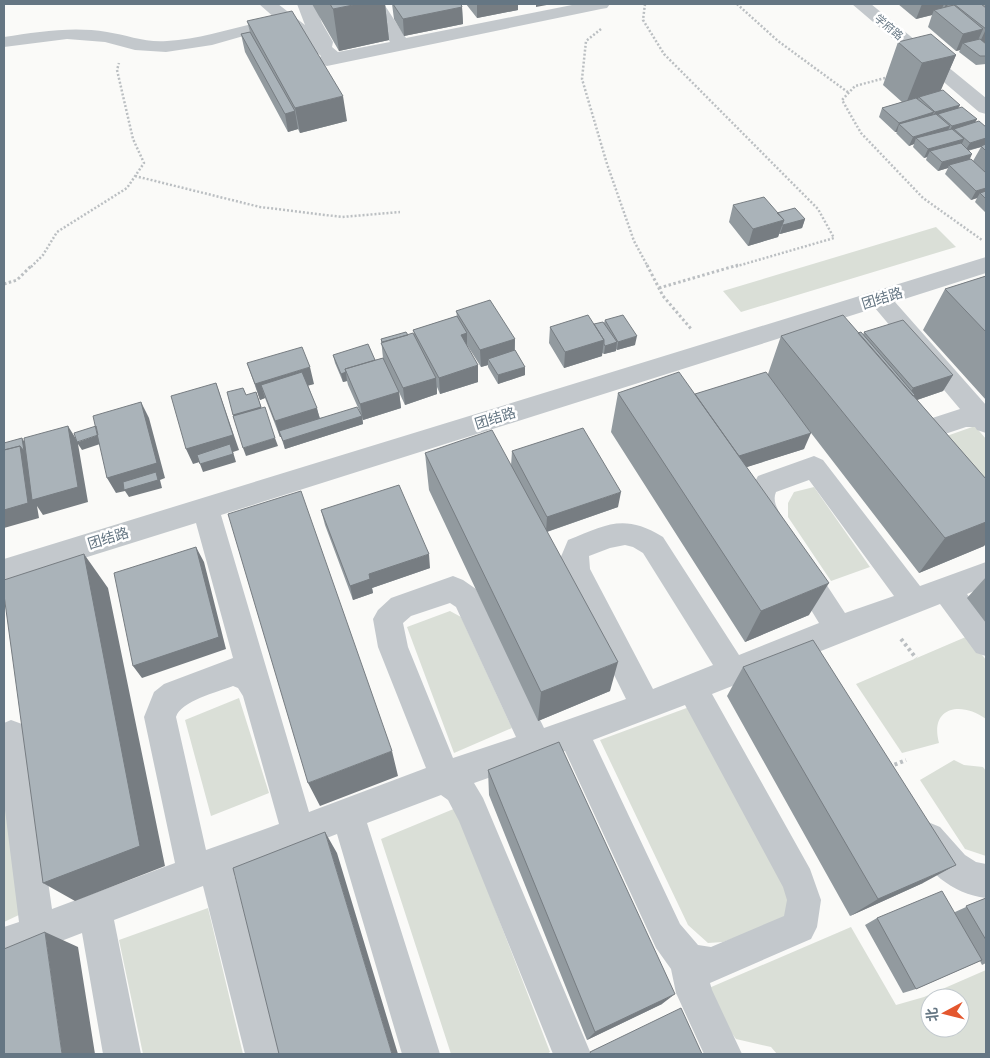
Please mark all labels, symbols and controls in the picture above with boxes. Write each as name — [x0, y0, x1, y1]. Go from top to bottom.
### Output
street label: 学府路 — [873, 12, 905, 42]
street label: 团结路 — [860, 284, 904, 312]
street label: 团结路 — [473, 404, 517, 432]
street label: 团结路 — [86, 524, 130, 552]
north arrow — [920, 988, 970, 1038]
text: 北 — [923, 1007, 941, 1023]

